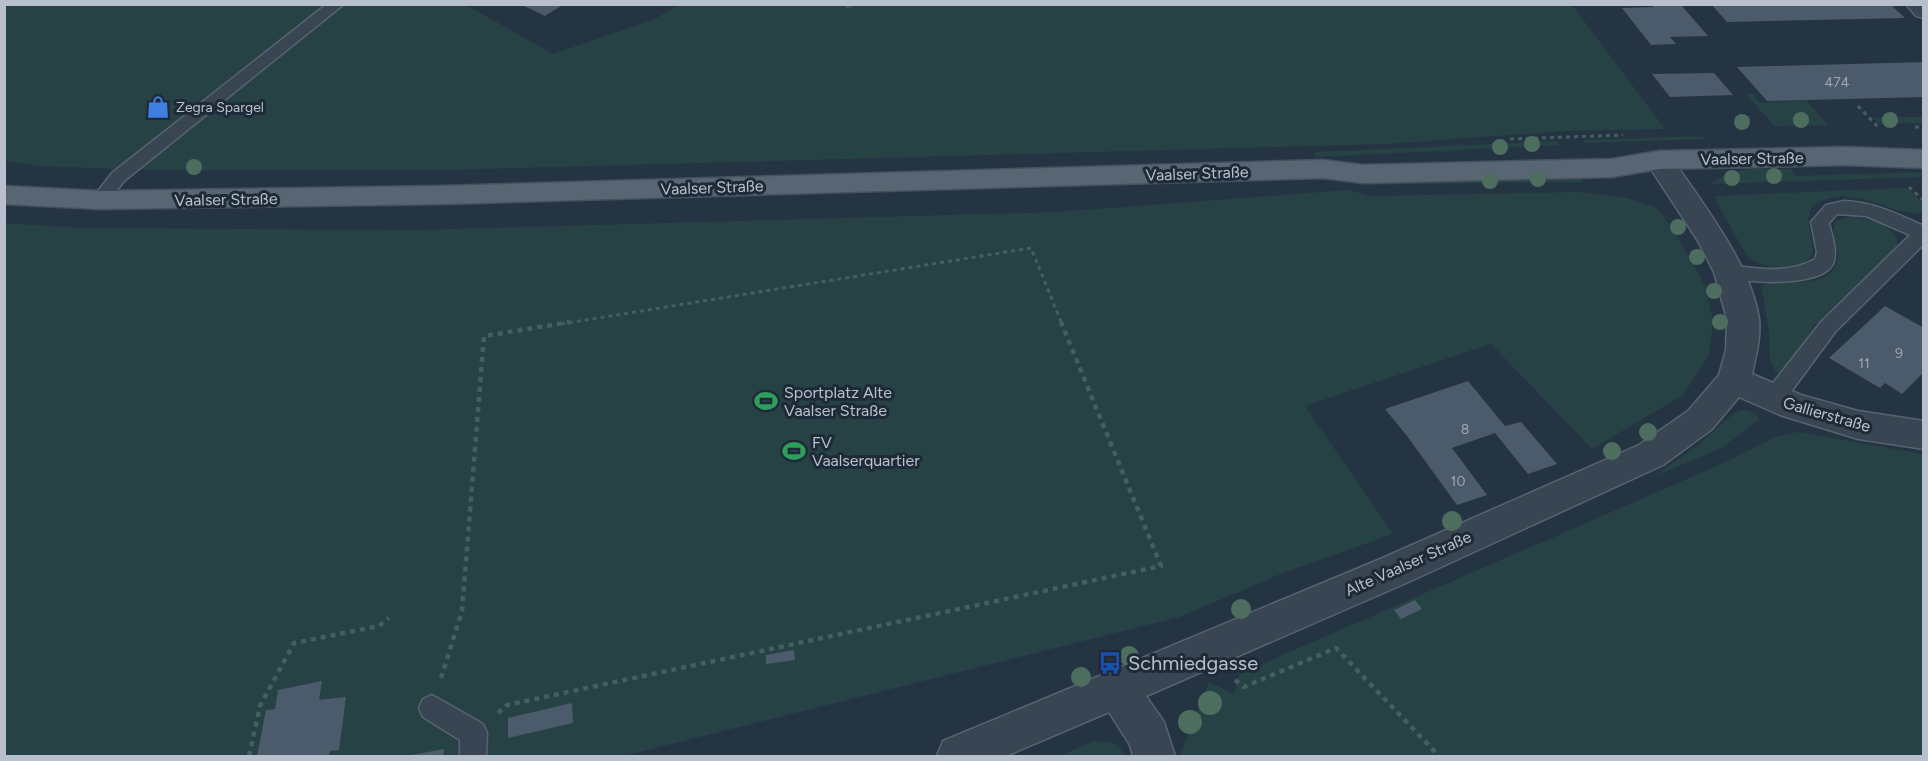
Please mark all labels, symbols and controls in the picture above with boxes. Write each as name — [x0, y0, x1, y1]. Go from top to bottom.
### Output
house number: 474 — [1825, 74, 1850, 91]
shop icon: Zegra Spargel — [145, 94, 171, 120]
place label: Zegra Spargel — [176, 99, 264, 116]
street label: Vaalser Straße — [1700, 148, 1804, 169]
street label: Vaalser Straße — [1145, 162, 1249, 185]
street label: Vaalser Straße — [660, 176, 764, 199]
street label: Vaalser Straße — [174, 189, 278, 210]
house number: 9 — [1895, 345, 1903, 362]
house number: 11 — [1858, 355, 1870, 372]
place label: Sportplatz Alte Vaalser Straße — [784, 383, 892, 420]
sports icon: Sportplatz Alte Vaalser Straße — [753, 388, 779, 414]
street label: Gallierstraße — [1781, 393, 1873, 436]
house number: 8 — [1461, 421, 1469, 438]
place label: FV Vaalserquartier — [812, 433, 920, 470]
sports icon: FV Vaalserquartier — [781, 438, 807, 464]
house number: 10 — [1451, 473, 1465, 490]
street label: Alte Vaalser Straße — [1342, 527, 1474, 600]
bus stop icon: Schmiedgasse — [1097, 650, 1123, 676]
place label: Schmiedgasse — [1128, 651, 1258, 675]

